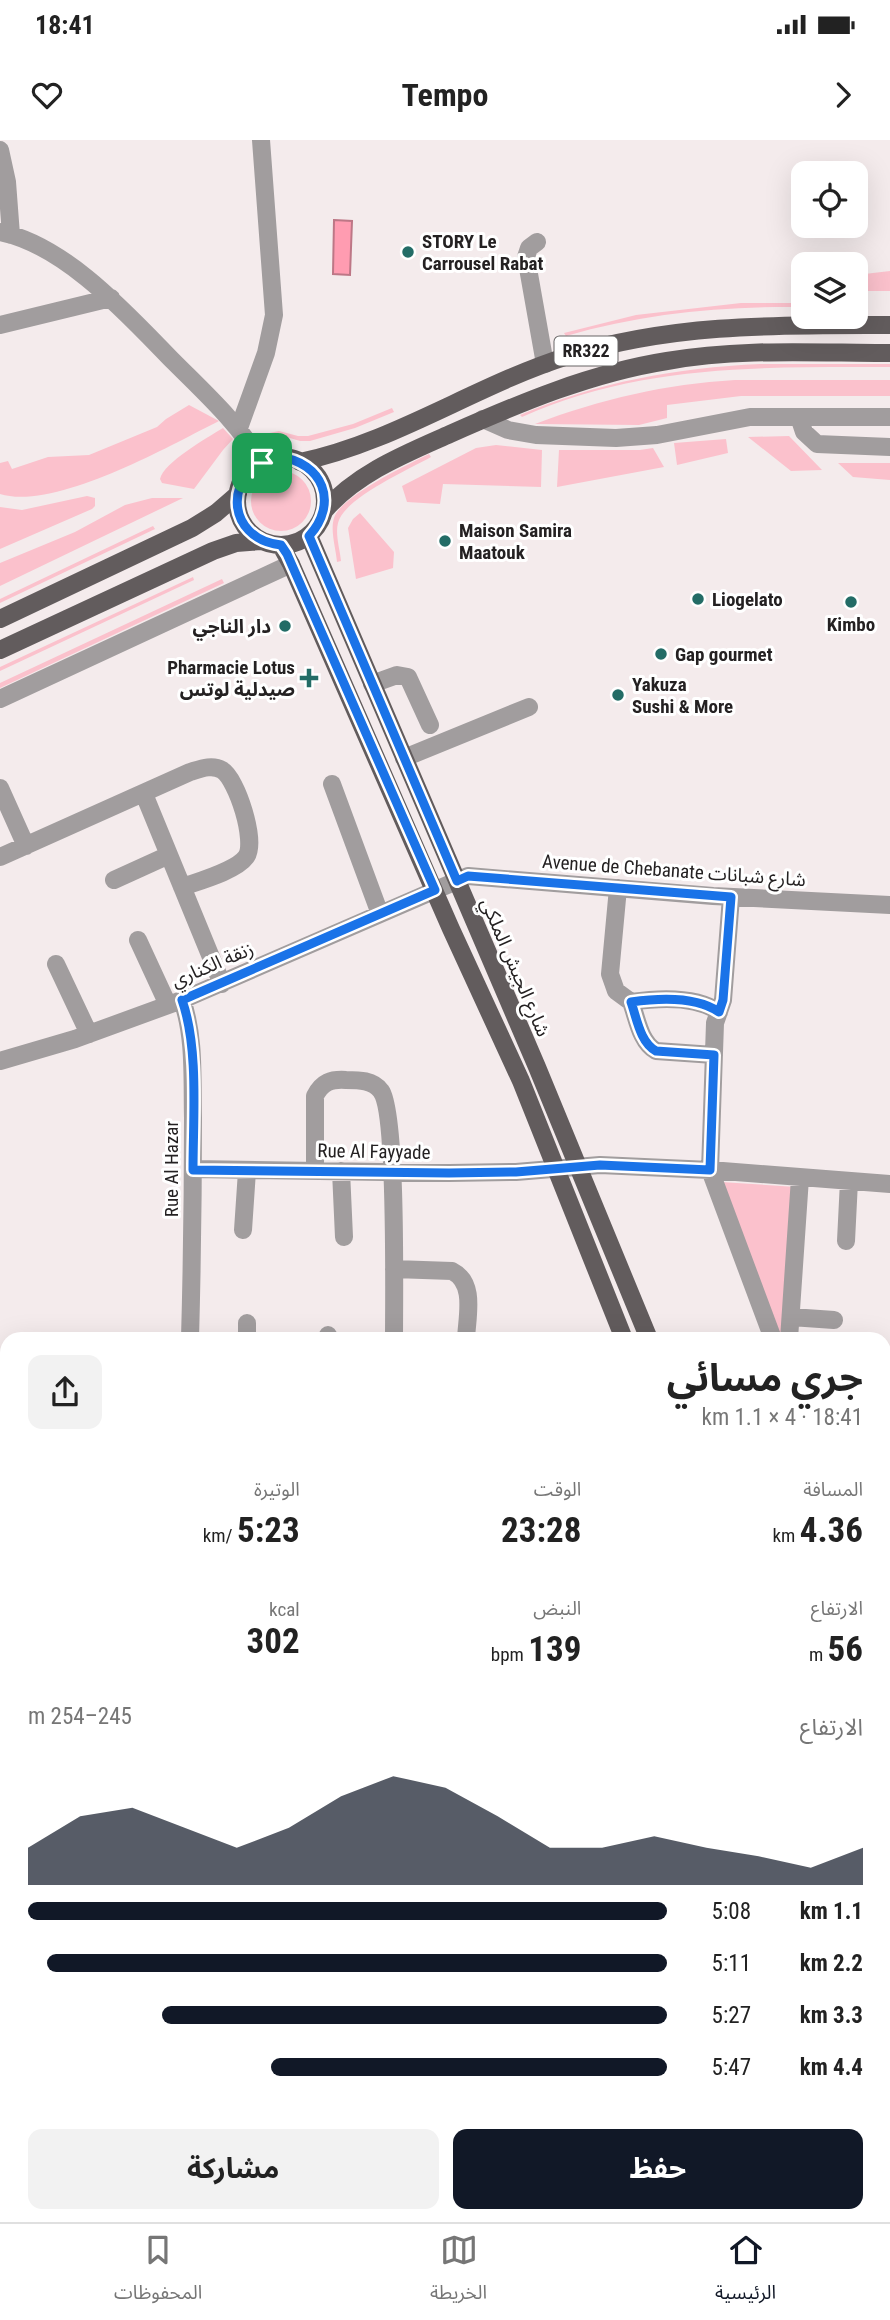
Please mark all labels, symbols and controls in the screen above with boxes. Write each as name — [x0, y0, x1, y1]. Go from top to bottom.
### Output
text: 18:41 — [35, 10, 95, 40]
icon: heart — [28, 76, 66, 114]
text: Tempo — [402, 76, 488, 114]
icon: forward — [824, 76, 862, 114]
map controls — [791, 161, 868, 329]
button: locate — [791, 161, 868, 238]
place label: STORY Le Carrousel Rabat — [422, 230, 544, 275]
marker: STORY Le Carrousel Rabat — [400, 244, 416, 260]
button: layers — [791, 252, 868, 329]
road number: RR322 — [554, 336, 618, 366]
pin — [232, 433, 292, 493]
icon: arrive — [243, 444, 281, 482]
place label: Maison Samira Maatouk — [459, 519, 572, 564]
marker: Maison Samira Maatouk — [437, 533, 453, 549]
place label: Liogelato — [712, 588, 783, 611]
marker: Liogelato — [690, 591, 706, 607]
marker: Kimbo — [843, 594, 859, 610]
place label: Kimbo — [827, 613, 875, 636]
place label: دار الناجي — [193, 615, 271, 641]
marker: دار الناجي — [277, 618, 293, 634]
place label: Gap gourmet — [675, 643, 773, 666]
marker: Gap gourmet — [653, 646, 669, 662]
place label: Pharmacie Lotus صيدلية لوتس — [167, 656, 295, 701]
marker: Pharmacie Lotus صيدلية لوتس — [301, 670, 317, 686]
place label: Yakuza Sushi & More — [632, 673, 733, 718]
marker: Yakuza Sushi & More — [610, 687, 626, 703]
street label: Avenue de Chebanate شارع شبانات — [541, 850, 807, 893]
street label: شارع الجيش الملكي — [473, 894, 555, 1041]
street label: زنقة الكناري — [168, 937, 258, 995]
street label: Rue Al Hazar — [160, 1121, 183, 1217]
street label: Rue Al Fayyade — [317, 1139, 431, 1164]
button: share — [28, 1355, 102, 1429]
text: جري مسائي — [667, 1356, 863, 1400]
text: 18:41 · 4 × 1.1 km — [702, 1404, 863, 1431]
text: الوتيرة — [254, 1478, 300, 1501]
text: الوقت — [534, 1478, 581, 1501]
text: المسافة — [803, 1478, 863, 1501]
text: 5:23 — [237, 1510, 300, 1551]
text: 23:28 — [501, 1510, 581, 1551]
text: 4.36 — [800, 1510, 863, 1551]
text: /km — [203, 1524, 237, 1547]
text: km — [773, 1524, 800, 1547]
text: النبض — [533, 1597, 581, 1620]
text: الارتفاع — [811, 1597, 863, 1620]
text: kcal — [269, 1598, 300, 1621]
text: 302 — [247, 1621, 300, 1662]
text: 139 — [528, 1629, 581, 1670]
text: 56 — [828, 1629, 863, 1670]
text: bpm — [491, 1643, 528, 1666]
text: m — [809, 1643, 828, 1666]
text: 245–254 m — [28, 1703, 132, 1730]
text: الارتفاع — [800, 1714, 863, 1741]
text: 5:08 — [712, 1898, 751, 1925]
text: 1.1 km — [800, 1898, 863, 1925]
text: 5:11 — [712, 1950, 751, 1977]
text: 2.2 km — [800, 1950, 863, 1977]
text: 5:27 — [712, 2002, 751, 2029]
text: 3.3 km — [800, 2002, 863, 2029]
text: 5:47 — [712, 2054, 751, 2081]
text: 4.4 km — [800, 2054, 863, 2081]
button: مشاركة — [28, 2129, 439, 2209]
button: حفظ — [453, 2129, 863, 2209]
tab: المحفوظات — [114, 2231, 202, 2313]
tab: الخريطة — [430, 2231, 487, 2313]
tab: الرئيسية — [715, 2231, 776, 2313]

